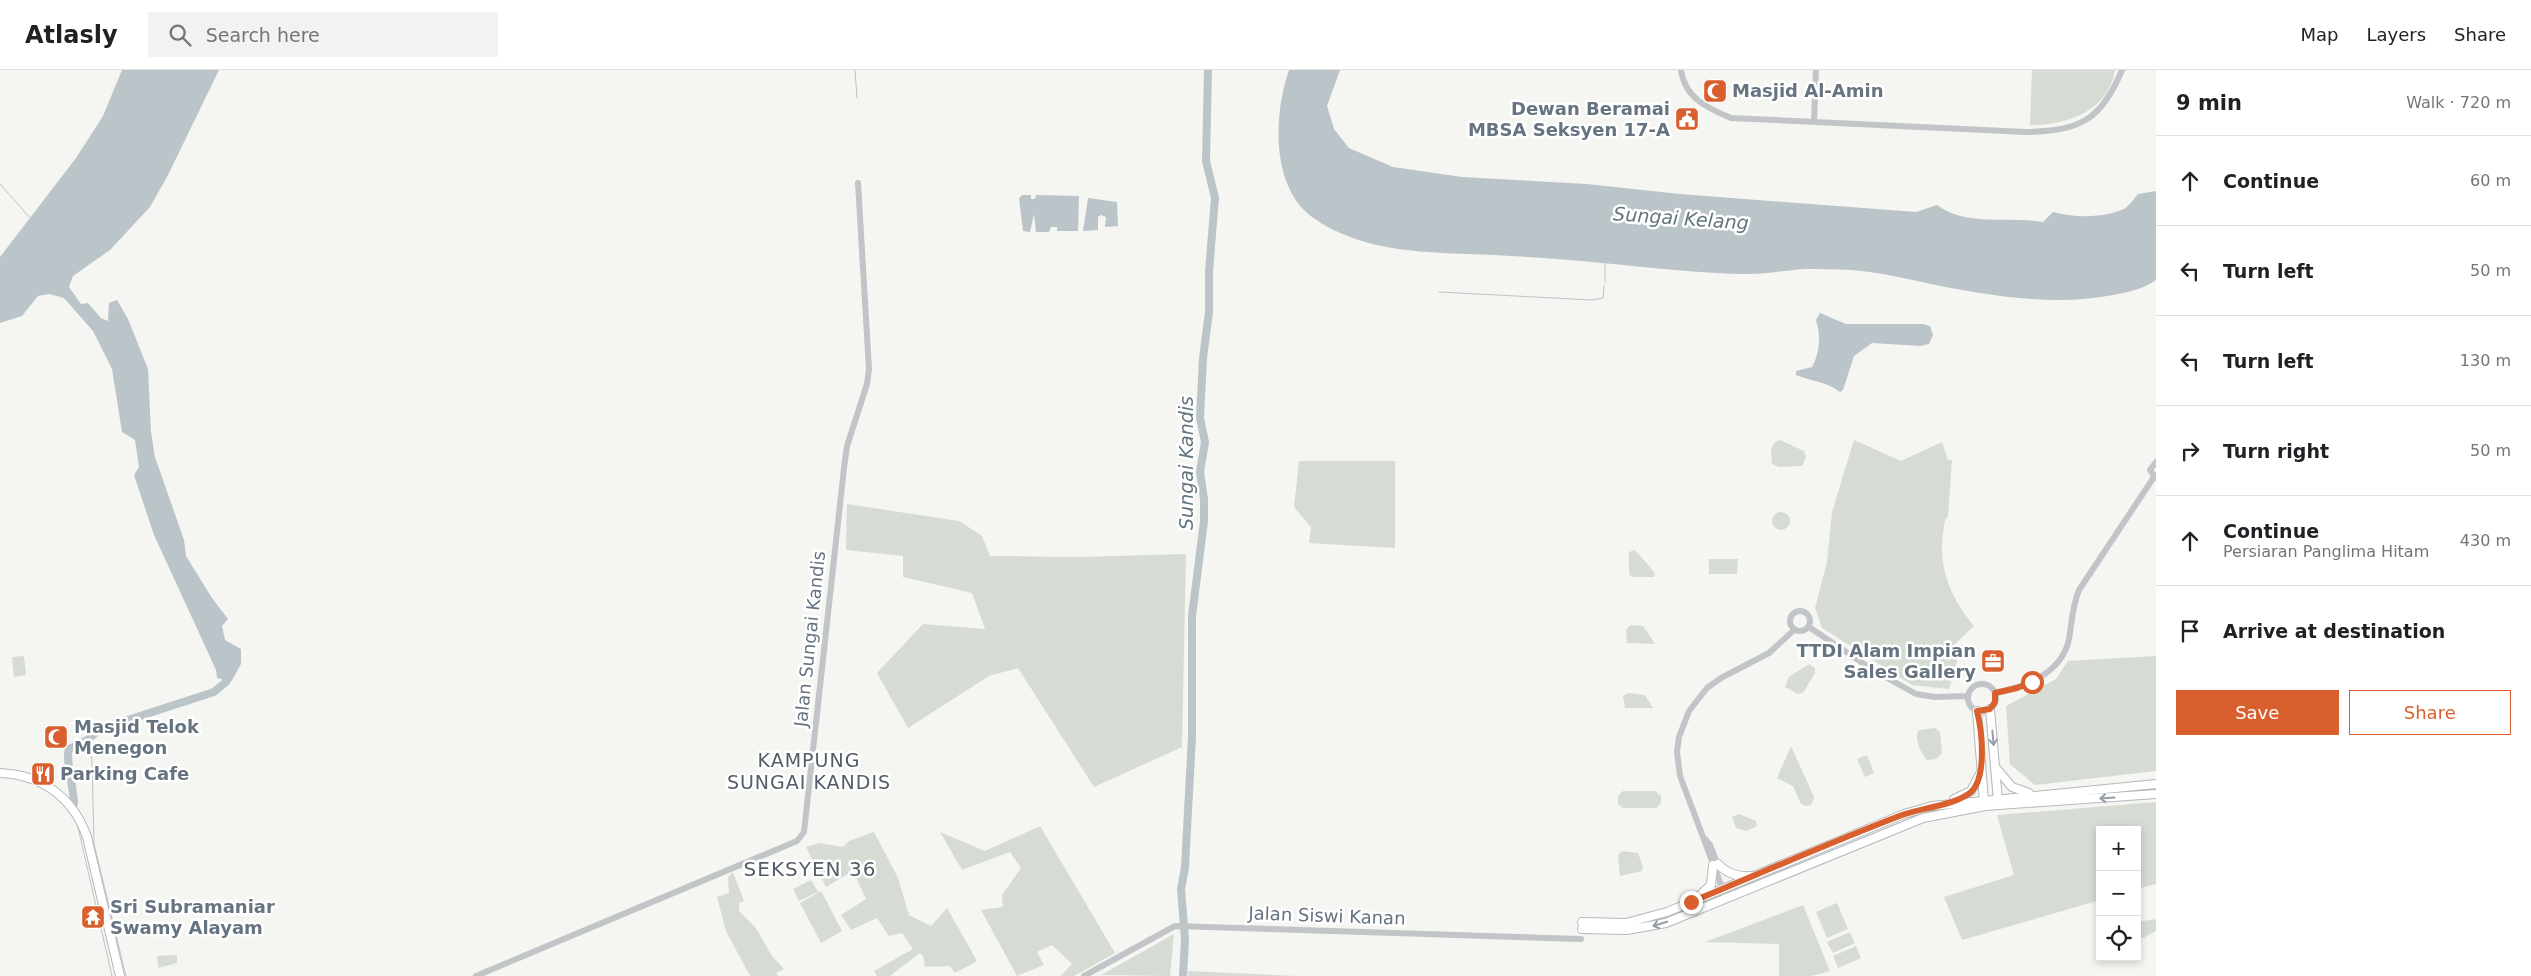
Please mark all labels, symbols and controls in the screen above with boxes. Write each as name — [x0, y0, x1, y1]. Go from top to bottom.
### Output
search box — [148, 12, 498, 57]
text: Atlasly — [25, 21, 118, 49]
icon: search — [166, 21, 194, 49]
text: Search here — [206, 24, 320, 46]
text: Map — [2300, 24, 2338, 45]
text: Layers — [2366, 24, 2426, 45]
text: Share — [2454, 24, 2506, 45]
mosque icon: Masjid Al-Amin — [1702, 78, 1728, 104]
place label: Masjid Al-Amin — [1732, 80, 1884, 101]
text: 9 min — [2176, 91, 2242, 115]
text: Walk · 720 m — [2406, 93, 2511, 112]
place label: Dewan Beramai MBSA Seksyen 17-A — [1468, 98, 1670, 140]
public building icon: Dewan Beramai MBSA Seksyen 17-A — [1674, 106, 1700, 132]
icon: ahead — [2176, 167, 2204, 195]
text: Continue — [2223, 170, 2319, 192]
text: 60 m — [2470, 171, 2511, 190]
water label: Sungai Kelang — [1613, 202, 1749, 234]
icon: left — [2176, 257, 2204, 285]
text: Turn left — [2223, 260, 2314, 282]
text: 50 m — [2470, 261, 2511, 280]
icon: left — [2176, 347, 2204, 375]
text: Turn left — [2223, 350, 2314, 372]
text: 130 m — [2460, 351, 2511, 370]
water label: Sungai Kandis — [1175, 396, 1197, 530]
icon: right — [2176, 437, 2204, 465]
text: Turn right — [2223, 440, 2329, 462]
text: 50 m — [2470, 441, 2511, 460]
text: Continue — [2223, 520, 2319, 542]
icon: ahead — [2176, 527, 2204, 555]
text: 430 m — [2460, 531, 2511, 550]
text: Persiaran Panglima Hitam — [2223, 542, 2429, 561]
street label: Jalan Sungai Kandis — [790, 550, 829, 729]
icon: arrive — [2176, 617, 2204, 645]
text: Arrive at destination — [2223, 620, 2445, 642]
place label: TTDI Alam Impian Sales Gallery — [1796, 640, 1976, 682]
office icon: TTDI Alam Impian Sales Gallery — [1980, 648, 2006, 674]
route start — [2021, 671, 2044, 694]
button: Save — [2176, 690, 2339, 735]
button: Share — [2349, 690, 2511, 735]
place label: Masjid Telok Menegon — [74, 716, 200, 758]
mosque icon: Masjid Telok Menegon — [43, 724, 69, 750]
one-way arrow — [1988, 729, 1997, 745]
district label: KAMPUNG SUNGAI KANDIS — [727, 749, 891, 793]
restaurant icon: Parking Cafe — [30, 761, 56, 787]
place label: Parking Cafe — [60, 763, 189, 784]
one-way arrow — [2100, 794, 2116, 803]
map controls — [2096, 826, 2141, 961]
button: + — [2096, 826, 2141, 871]
district label: SEKSYEN 36 — [744, 857, 876, 881]
button: − — [2096, 871, 2141, 916]
route end — [1680, 891, 1703, 914]
place label: Sri Subramaniar Swamy Alayam — [110, 896, 275, 938]
street label: Jalan Siswi Kanan — [1247, 902, 1406, 929]
temple icon: Sri Subramaniar Swamy Alayam — [80, 904, 106, 930]
button: locate — [2096, 916, 2141, 961]
one-way arrow — [1653, 920, 1669, 930]

